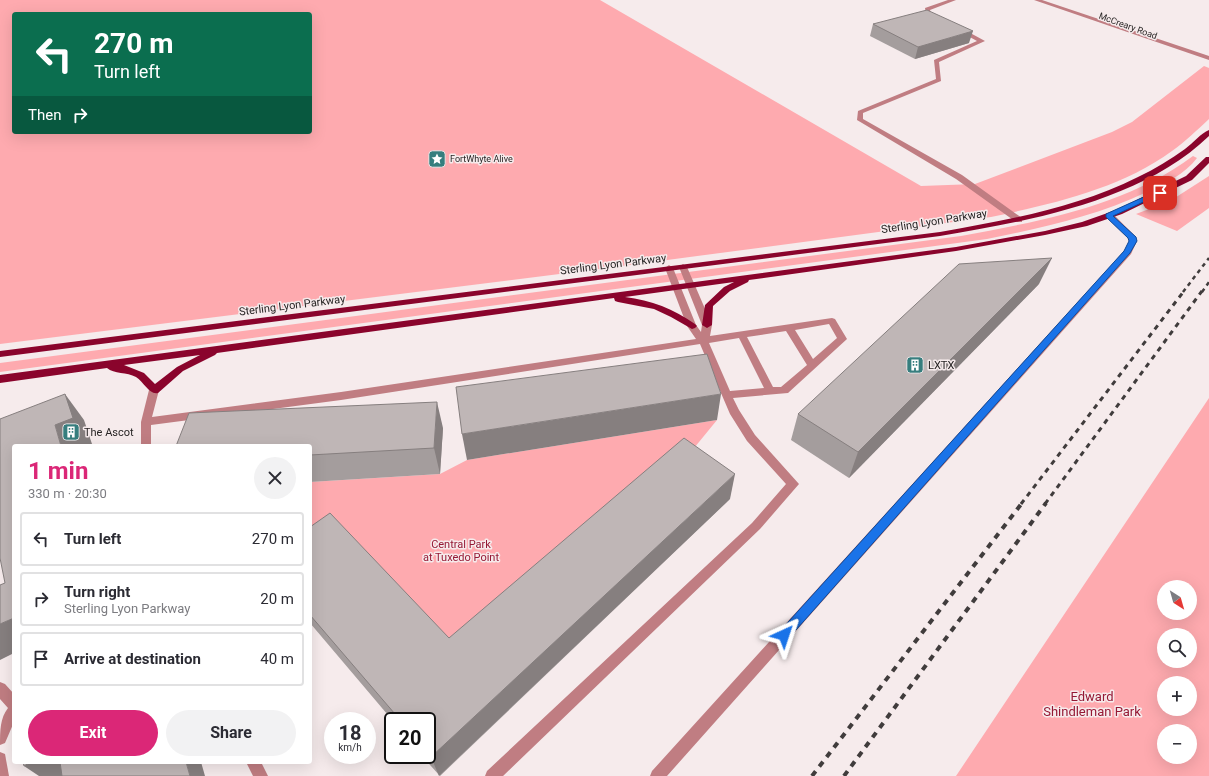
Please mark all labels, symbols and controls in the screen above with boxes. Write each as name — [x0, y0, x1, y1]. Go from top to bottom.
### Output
street label: McCreary Road — [1097, 11, 1159, 41]
text: 270 m — [94, 27, 173, 60]
icon: left — [28, 28, 80, 80]
text: Turn left — [94, 61, 160, 82]
icon: right — [69, 104, 91, 126]
text: Then — [28, 106, 61, 124]
place icon: FortWhyte Alive — [427, 149, 447, 169]
place label: FortWhyte Alive — [450, 154, 513, 164]
pin — [1143, 176, 1177, 210]
icon: arrive — [1149, 182, 1171, 204]
street label: Sterling Lyon Parkway — [880, 207, 989, 236]
street label: Sterling Lyon Parkway — [559, 251, 668, 277]
street label: Sterling Lyon Parkway — [238, 292, 347, 318]
building icon: LXTX — [905, 355, 925, 375]
place label: LXTX — [928, 359, 954, 372]
building icon: The Ascot — [61, 422, 81, 442]
place label: The Ascot — [84, 426, 134, 439]
text: 1 min — [28, 457, 88, 485]
button: close — [254, 457, 296, 499]
text: 330 m · 20:30 — [28, 486, 107, 501]
icon: left — [30, 528, 52, 550]
text: Turn left — [64, 530, 121, 548]
text: 270 m — [252, 530, 294, 548]
park label: Central Park at Tuxedo Point — [423, 538, 499, 564]
north arrow — [1157, 580, 1197, 620]
map controls — [1157, 580, 1197, 764]
text: Turn right — [64, 583, 130, 601]
icon: right — [30, 588, 52, 610]
text: 20 m — [260, 590, 294, 608]
text: Sterling Lyon Parkway — [64, 601, 190, 616]
position arrow — [763, 614, 805, 656]
button: search — [1157, 628, 1197, 668]
icon: arrive — [30, 648, 52, 670]
text: Arrive at destination — [64, 650, 201, 668]
text: 40 m — [260, 650, 294, 668]
button: + — [1157, 676, 1197, 716]
park label: Edward Shindleman Park — [1043, 689, 1141, 719]
button: Exit — [28, 710, 158, 756]
button: Share — [166, 710, 296, 756]
speed limit sign: 20 — [384, 712, 436, 764]
text: 18 — [339, 721, 361, 745]
button: − — [1157, 724, 1197, 764]
text: km/h — [338, 742, 362, 753]

